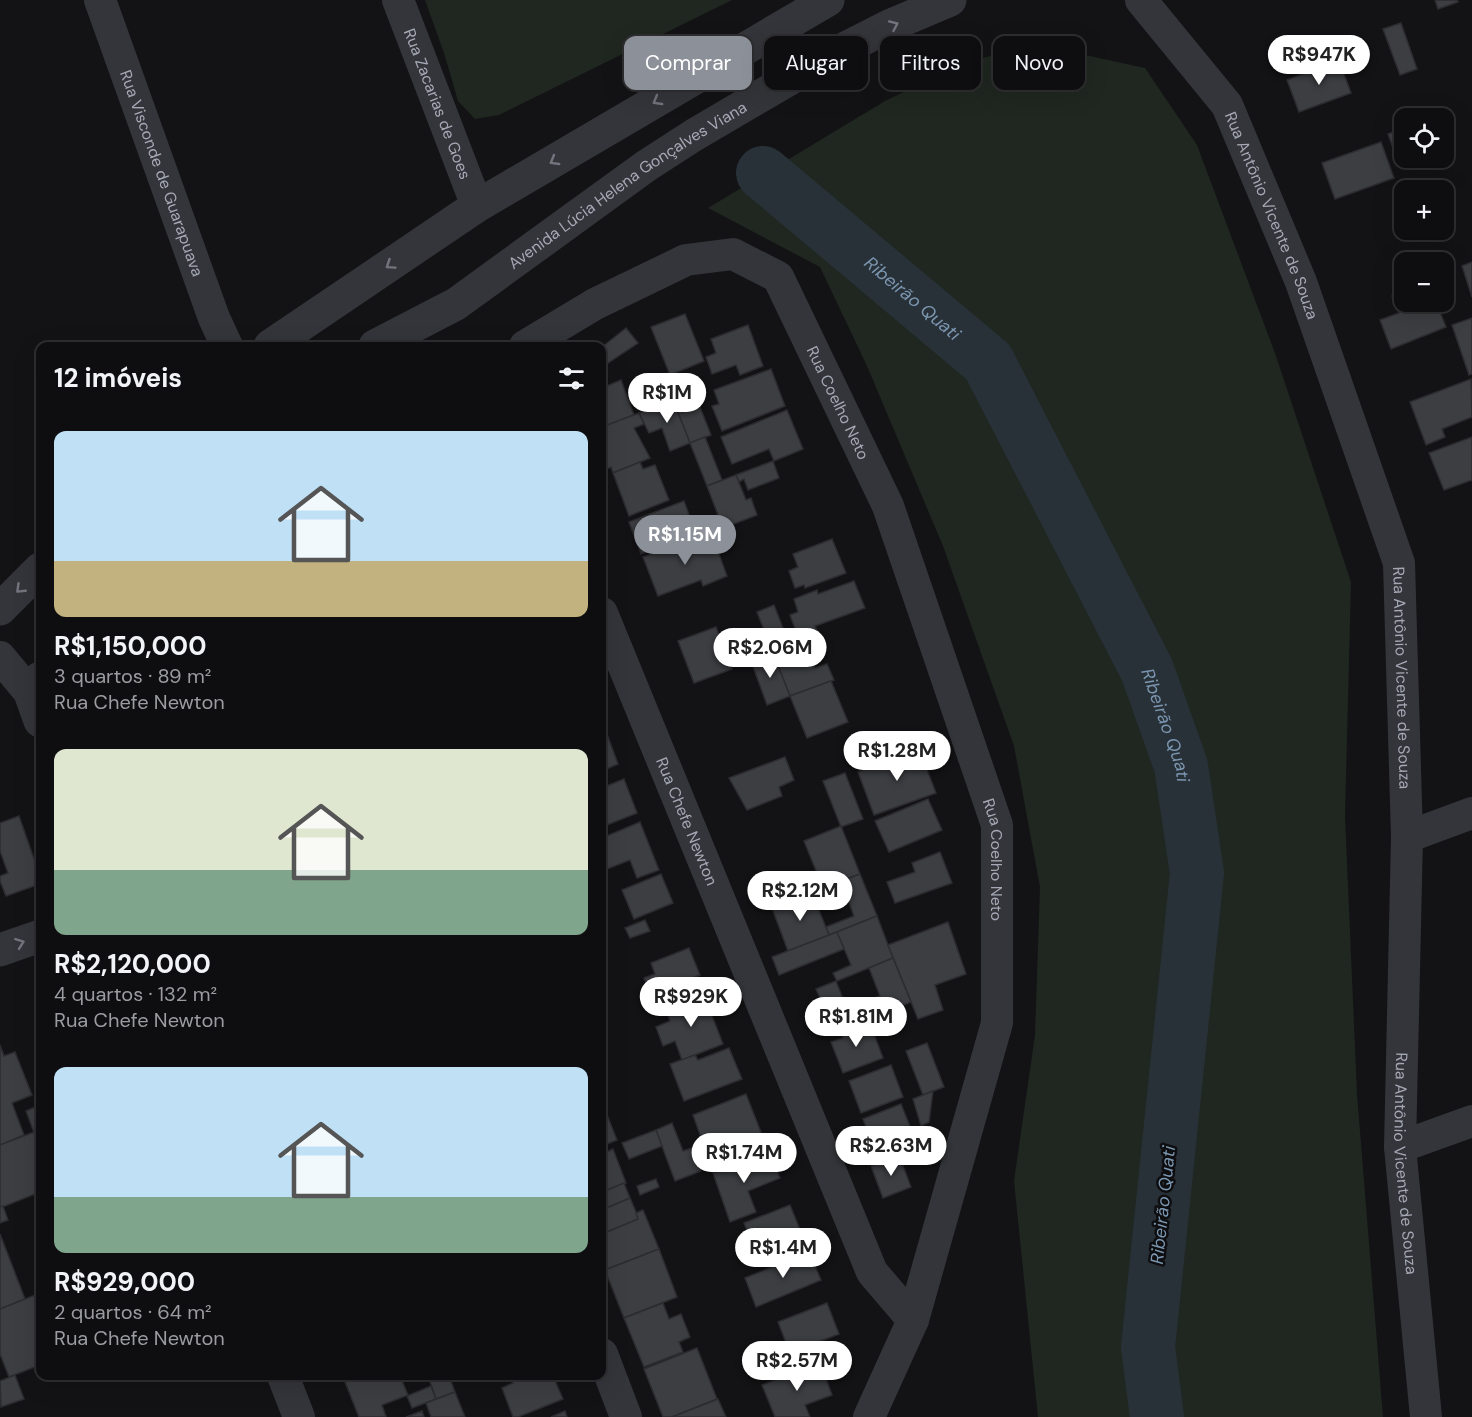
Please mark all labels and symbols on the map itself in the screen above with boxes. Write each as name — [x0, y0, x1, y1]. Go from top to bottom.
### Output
one-way arrow — [887, 20, 898, 32]
street label: Rua Zacarias de Goes — [399, 25, 476, 182]
pin: R$947K — [1270, 35, 1368, 86]
street label: Rua Visconde de Guarapuava — [115, 67, 209, 279]
one-way arrow — [653, 94, 663, 105]
street label: Avenida Lúcia Helena Gonçalves Viana — [504, 96, 750, 273]
street label: Rua Antônio Vicente de Souza — [1220, 108, 1324, 322]
one-way arrow — [550, 154, 560, 165]
water label: Ribeirão Quati — [859, 251, 966, 346]
one-way arrow — [385, 258, 396, 269]
street label: Rua Coelho Neto — [802, 342, 875, 463]
pin: R$1M — [631, 373, 703, 424]
pin: R$1.15M — [630, 515, 740, 566]
street label: Rua Antônio Vicente de Souza — [1389, 566, 1416, 789]
one-way arrow — [17, 582, 27, 593]
pin: R$2.06M — [715, 628, 825, 679]
water label: Ribeirão Quati — [1135, 665, 1195, 784]
pin: R$1.28M — [842, 731, 952, 782]
street label: Rua Chefe Newton — [652, 754, 723, 888]
street label: Rua Coelho Neto — [978, 795, 1008, 921]
pin: R$2.12M — [745, 871, 855, 922]
one-way arrow — [14, 938, 25, 950]
pin: R$929K — [642, 977, 740, 1028]
pin: R$1.81M — [801, 997, 911, 1048]
street label: Rua Antônio Vicente de Souza — [1389, 1052, 1423, 1275]
pin: R$2.63M — [836, 1126, 946, 1177]
pin: R$1.74M — [689, 1133, 799, 1184]
water label: Ribeirão Quati — [1145, 1144, 1181, 1265]
pin: R$1.4M — [734, 1228, 832, 1279]
pin: R$2.57M — [742, 1341, 852, 1392]

